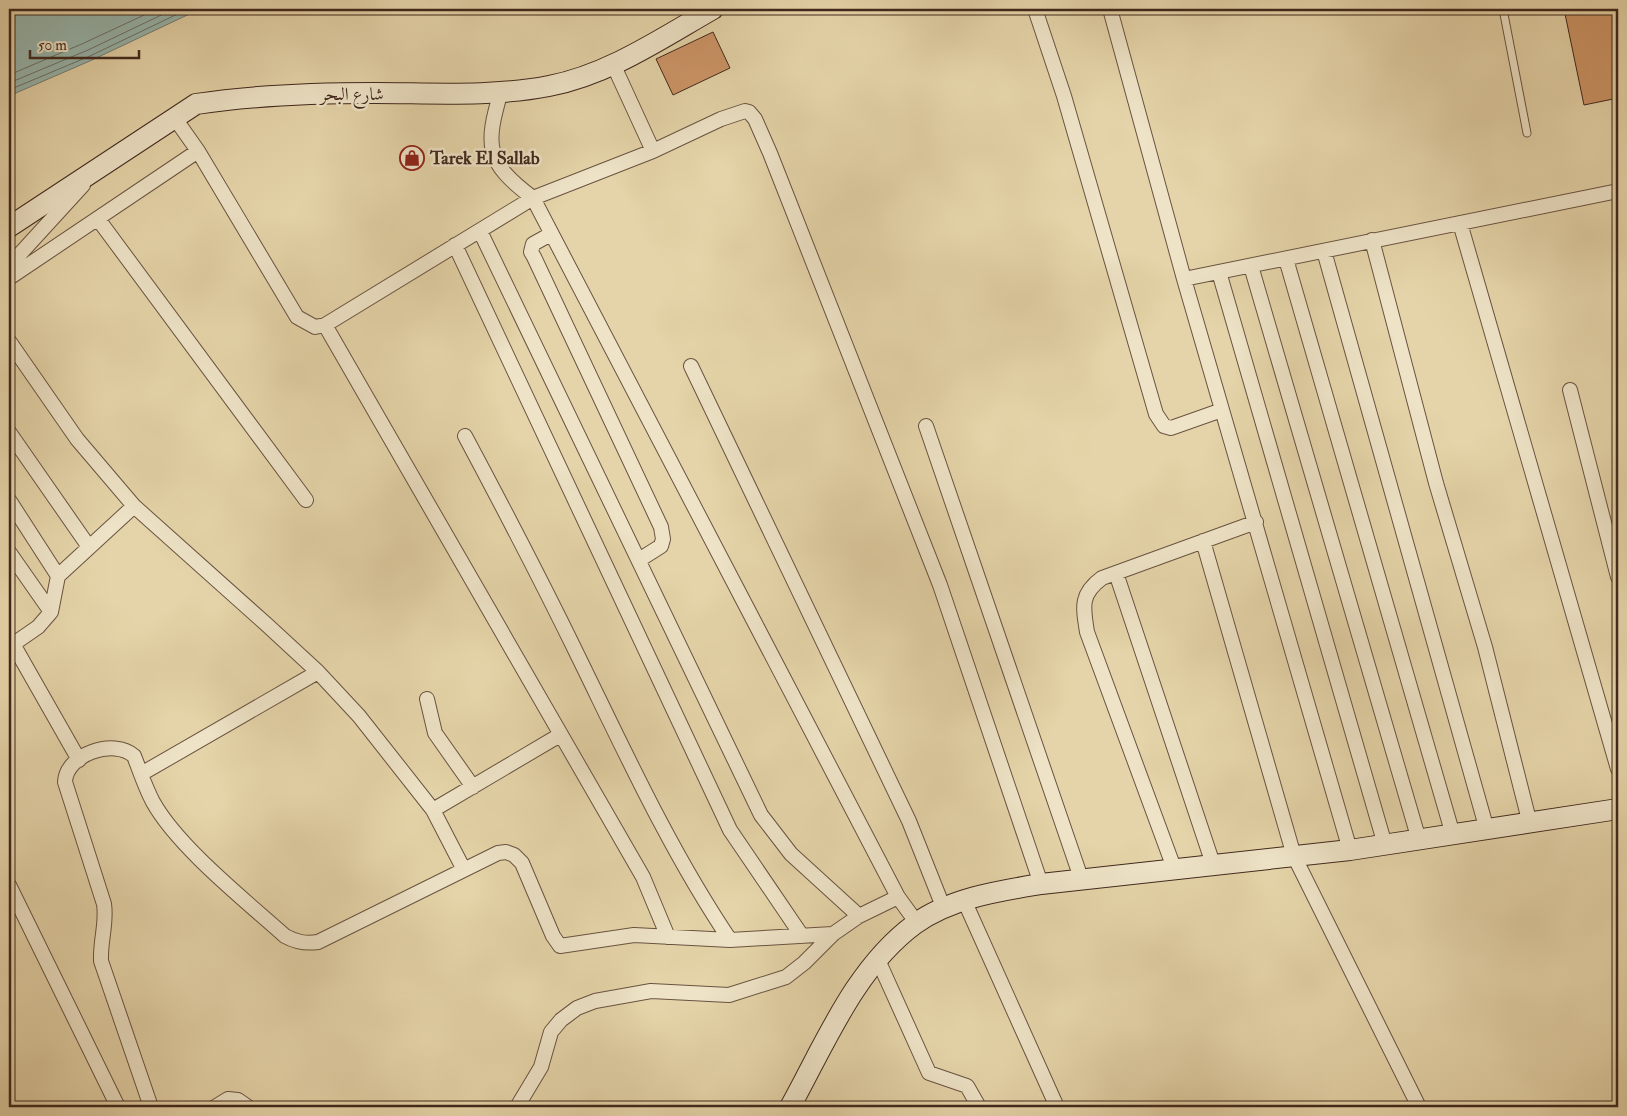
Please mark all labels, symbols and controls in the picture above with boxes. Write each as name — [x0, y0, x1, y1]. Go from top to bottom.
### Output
scale bar — [30, 28, 139, 60]
text: 50 m — [38, 36, 67, 55]
street label: شارع البحر — [318, 83, 384, 109]
shop icon: Tarek El Sallab — [399, 145, 425, 171]
place label: Tarek El Sallab — [429, 147, 540, 170]

